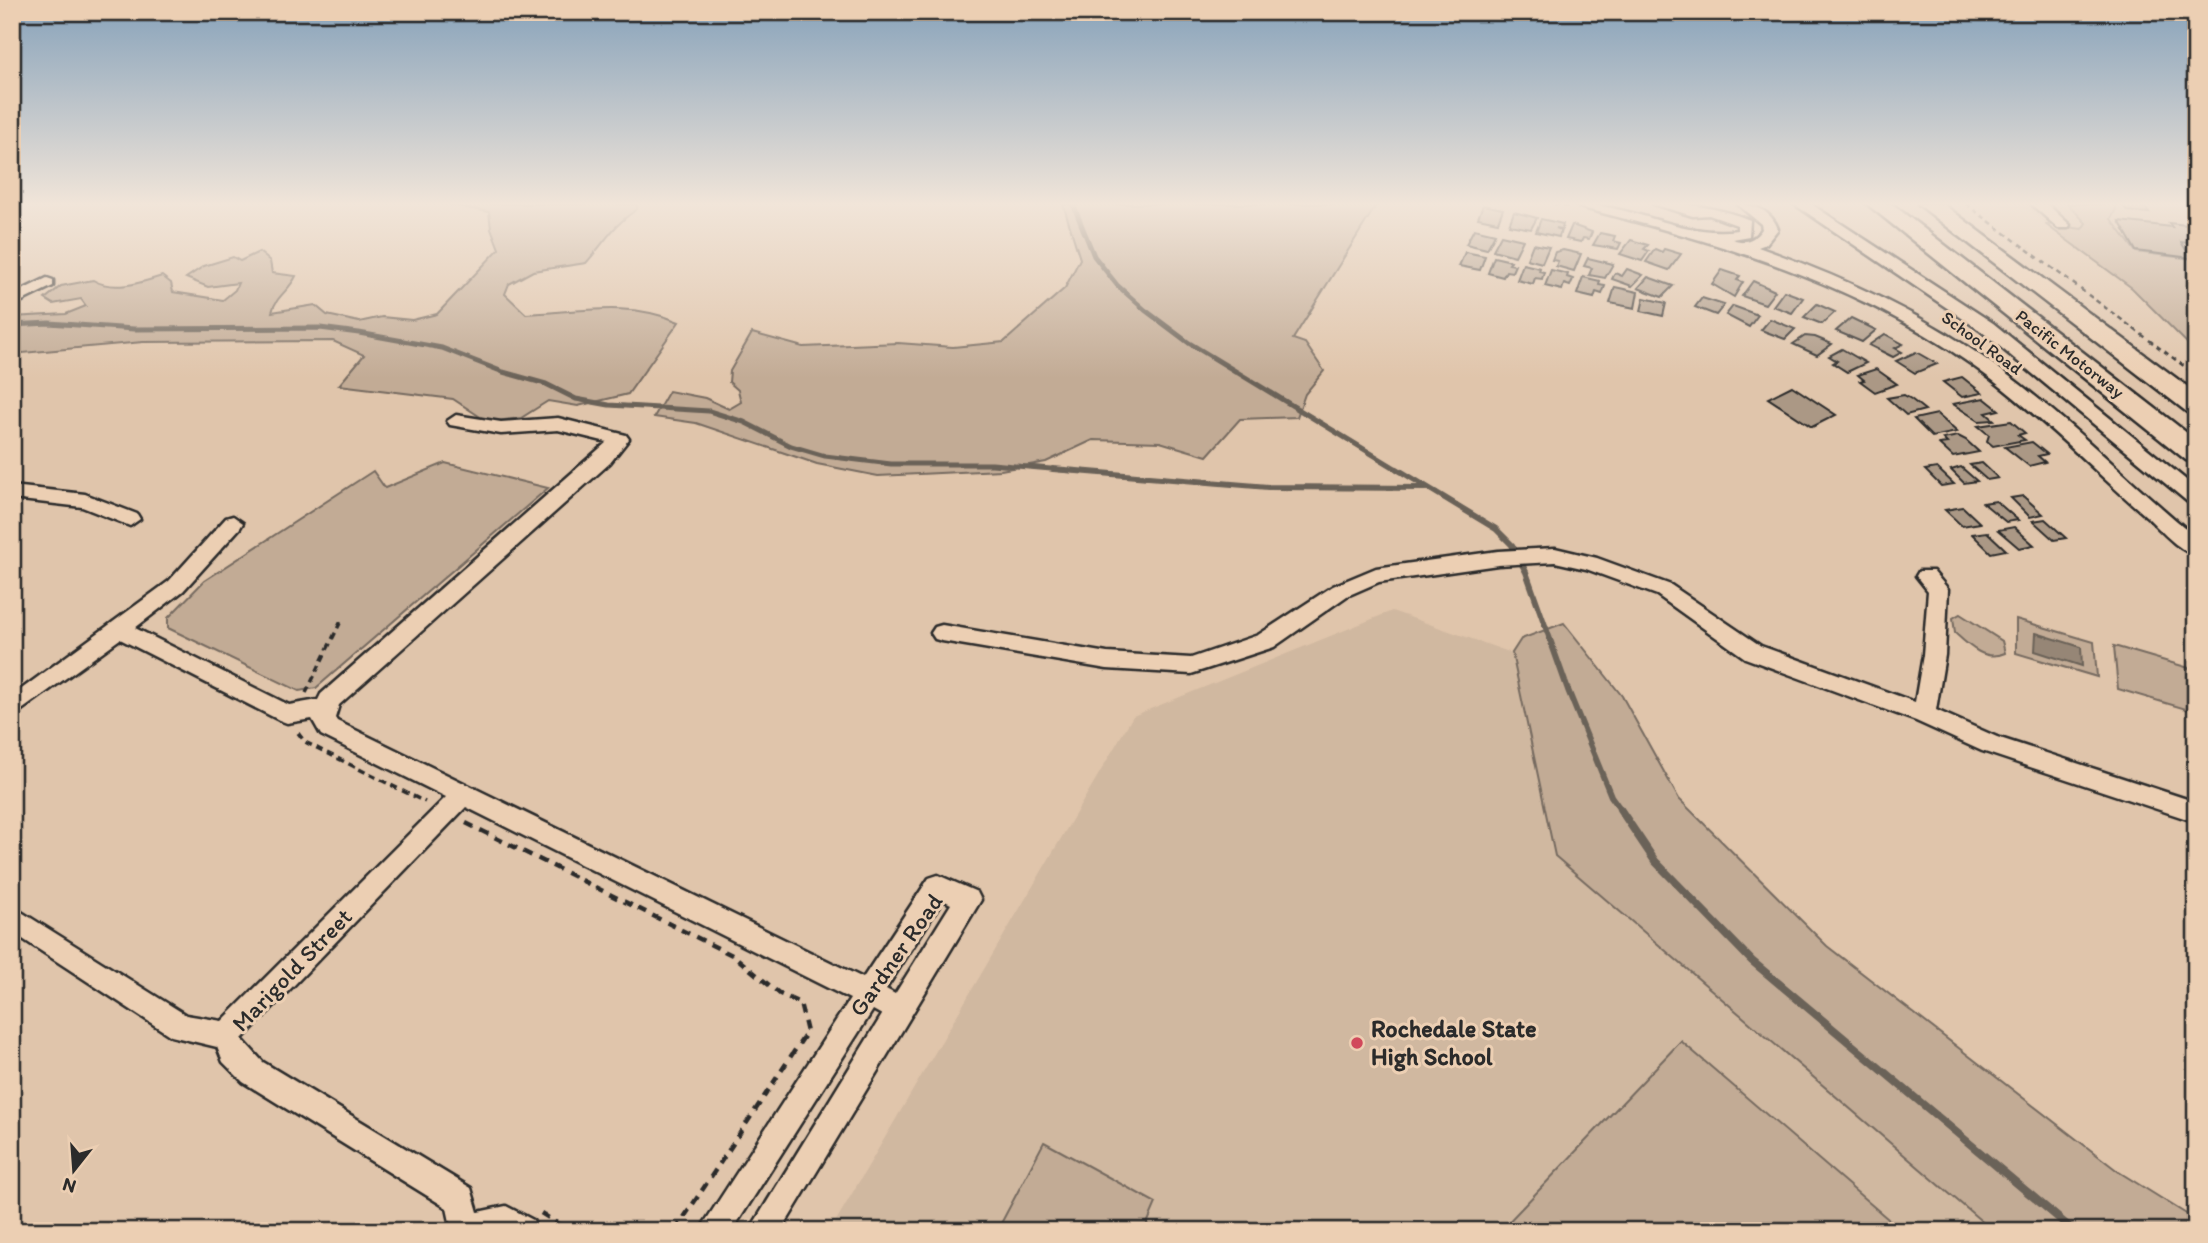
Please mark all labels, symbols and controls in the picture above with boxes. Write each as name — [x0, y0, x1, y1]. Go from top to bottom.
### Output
street label: Pacific Motorway — [2011, 305, 2129, 404]
street label: School Road — [1937, 306, 2027, 380]
street label: Gardner Road — [843, 888, 949, 1022]
street label: Marigold Street — [225, 902, 358, 1038]
place label: Rochedale State High School — [1371, 1014, 1537, 1072]
marker: Rochedale State High School — [1349, 1035, 1365, 1051]
north arrow — [38, 1134, 108, 1204]
text: N — [60, 1173, 79, 1199]

